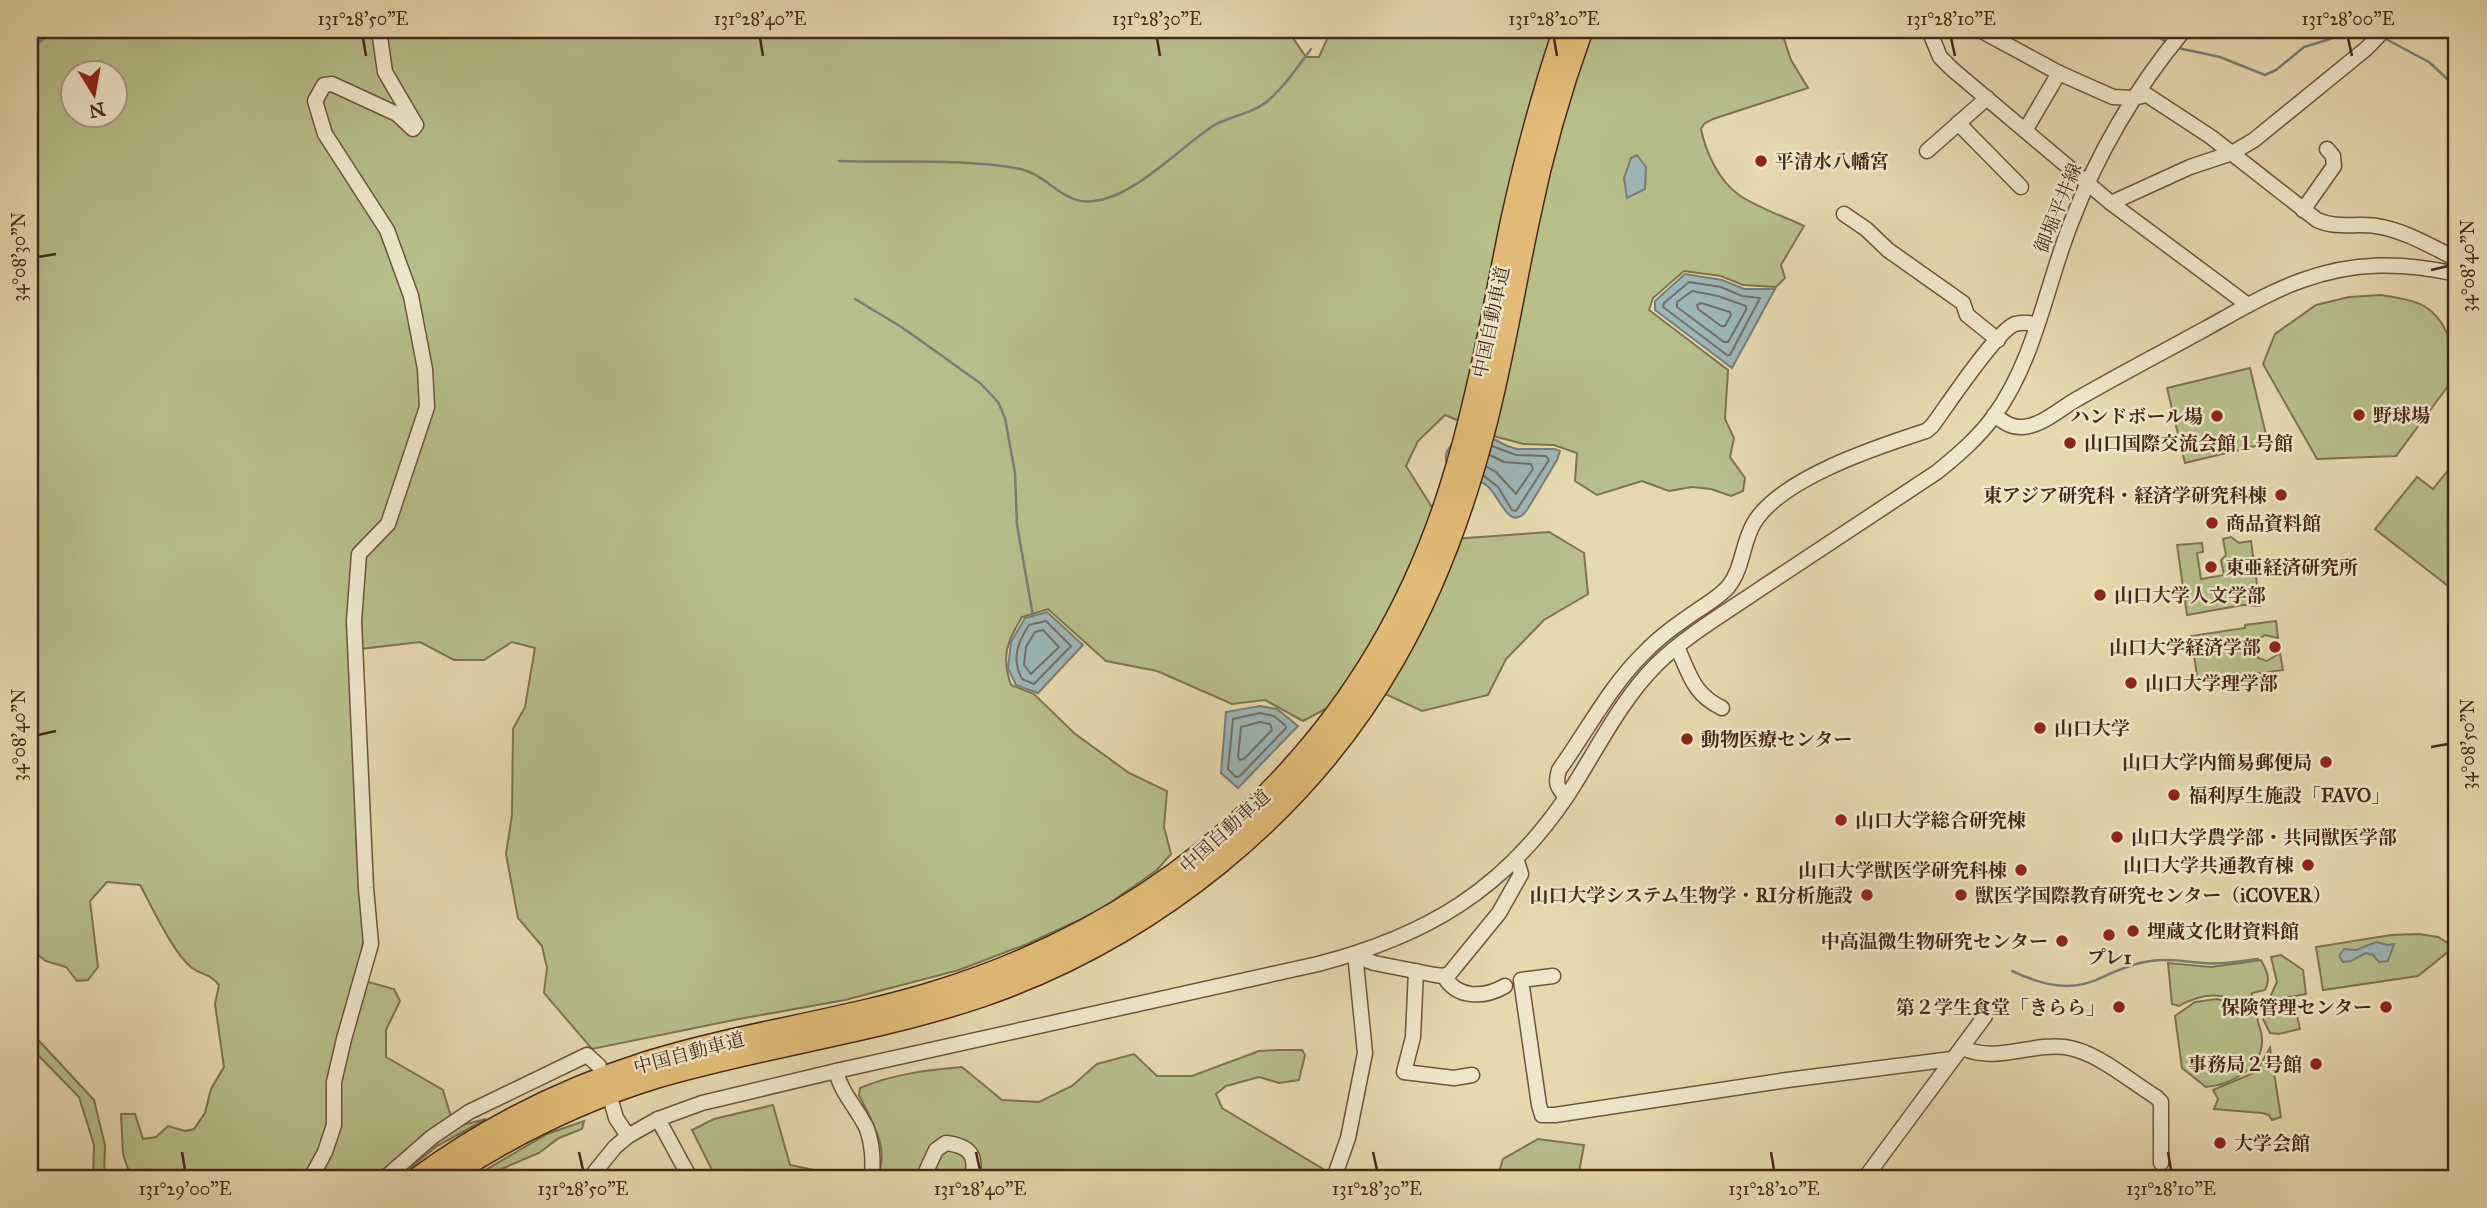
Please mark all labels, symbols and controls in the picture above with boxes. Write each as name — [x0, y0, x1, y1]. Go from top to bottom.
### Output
text: 131°28'50"E — [318, 8, 409, 30]
text: 131°28'40"E — [714, 8, 806, 30]
text: 131°28'30"E — [1112, 8, 1202, 30]
text: 131°28'20"E — [1508, 8, 1600, 30]
text: 131°28'10"E — [1906, 8, 1996, 30]
text: 131°28'00"E — [2301, 8, 2395, 30]
north arrow — [60, 60, 130, 130]
text: N — [87, 97, 107, 123]
place label: 平清水八幡宮 — [1775, 150, 1889, 173]
marker: 平清水八幡宮 — [1753, 153, 1769, 169]
street label: 御堀平井線 — [2030, 160, 2086, 256]
text: 34°08'30"N — [8, 212, 30, 302]
text: 34°08'40"N — [2457, 220, 2479, 312]
street label: 中国自動車道 — [1468, 264, 1514, 380]
place label: 野球場 — [2373, 404, 2430, 427]
place label: ハンドボール場 — [2070, 405, 2203, 428]
marker: 野球場 — [2351, 407, 2367, 423]
marker: ハンドボール場 — [2209, 408, 2225, 424]
place label: 山口国際交流会館１号館 — [2084, 432, 2293, 455]
marker: 山口国際交流会館１号館 — [2062, 435, 2078, 451]
place label: 東アジア研究科・経済学研究科棟 — [1983, 484, 2267, 507]
marker: 東アジア研究科・経済学研究科棟 — [2273, 487, 2289, 503]
place label: 商品資料館 — [2226, 512, 2321, 535]
marker: 商品資料館 — [2204, 515, 2220, 531]
place label: 東亜経済研究所 — [2225, 556, 2358, 579]
marker: 東亜経済研究所 — [2203, 559, 2219, 575]
place label: 山口大学人文学部 — [2114, 584, 2266, 607]
marker: 山口大学人文学部 — [2092, 587, 2108, 603]
place label: 山口大学経済学部 — [2109, 636, 2261, 659]
marker: 山口大学経済学部 — [2267, 639, 2283, 655]
place label: 山口大学理学部 — [2145, 672, 2278, 695]
marker: 山口大学理学部 — [2123, 675, 2139, 691]
text: 34°08'40"N — [8, 689, 30, 781]
text: 34°08'50"N — [2457, 699, 2479, 789]
place label: 山口大学 — [2054, 717, 2130, 740]
marker: 山口大学 — [2032, 720, 2048, 736]
place label: 動物医療センター — [1701, 728, 1852, 751]
marker: 動物医療センター — [1679, 731, 1695, 747]
place label: 山口大学内簡易郵便局 — [2122, 751, 2312, 774]
marker: 山口大学内簡易郵便局 — [2318, 754, 2334, 770]
street label: 中国自動車道 — [1175, 784, 1275, 878]
place label: 福利厚生施設「FAVO」 — [2188, 784, 2390, 807]
marker: 福利厚生施設「FAVO」 — [2166, 787, 2182, 803]
place label: 山口大学総合研究棟 — [1855, 809, 2026, 832]
marker: 山口大学総合研究棟 — [1833, 812, 1849, 828]
place label: 山口大学農学部・共同獣医学部 — [2131, 826, 2397, 849]
marker: 山口大学農学部・共同獣医学部 — [2109, 829, 2125, 845]
place label: 山口大学共通教育棟 — [2123, 854, 2294, 877]
marker: 山口大学共通教育棟 — [2300, 857, 2316, 873]
place label: 山口大学獣医学研究科棟 — [1798, 859, 2007, 882]
marker: 山口大学獣医学研究科棟 — [2013, 862, 2029, 878]
place label: 山口大学システム生物学・RI分析施設 — [1529, 884, 1853, 907]
place label: 獣医学国際教育研究センター（iCOVER） — [1975, 884, 2332, 907]
marker: 山口大学システム生物学・RI分析施設 — [1859, 887, 1875, 903]
marker: 獣医学国際教育研究センター（iCOVER） — [1953, 887, 1969, 903]
place label: 埋蔵文化財資料館 — [2147, 920, 2299, 943]
marker: 埋蔵文化財資料館 — [2125, 923, 2141, 939]
marker: プレ1 — [2101, 927, 2117, 943]
place label: 中高温微生物研究センター — [1821, 930, 2048, 953]
marker: 中高温微生物研究センター — [2054, 933, 2070, 949]
place label: プレ1 — [2087, 946, 2132, 969]
place label: 第２学生食堂「きらら」 — [1896, 996, 2105, 1019]
place label: 保険管理センター — [2221, 996, 2372, 1019]
marker: 第２学生食堂「きらら」 — [2111, 999, 2127, 1015]
marker: 保険管理センター — [2378, 999, 2394, 1015]
street label: 中国自動車道 — [631, 1027, 747, 1079]
place label: 事務局２号館 — [2188, 1053, 2302, 1076]
marker: 事務局２号館 — [2308, 1056, 2324, 1072]
place label: 大学会館 — [2234, 1132, 2310, 1155]
marker: 大学会館 — [2212, 1135, 2228, 1151]
text: 131°29'00"E — [138, 1178, 232, 1200]
text: 131°28'50"E — [538, 1178, 629, 1200]
text: 131°28'40"E — [934, 1178, 1026, 1200]
text: 131°28'30"E — [1332, 1178, 1422, 1200]
text: 131°28'20"E — [1728, 1178, 1820, 1200]
text: 131°28'10"E — [2126, 1178, 2216, 1200]

